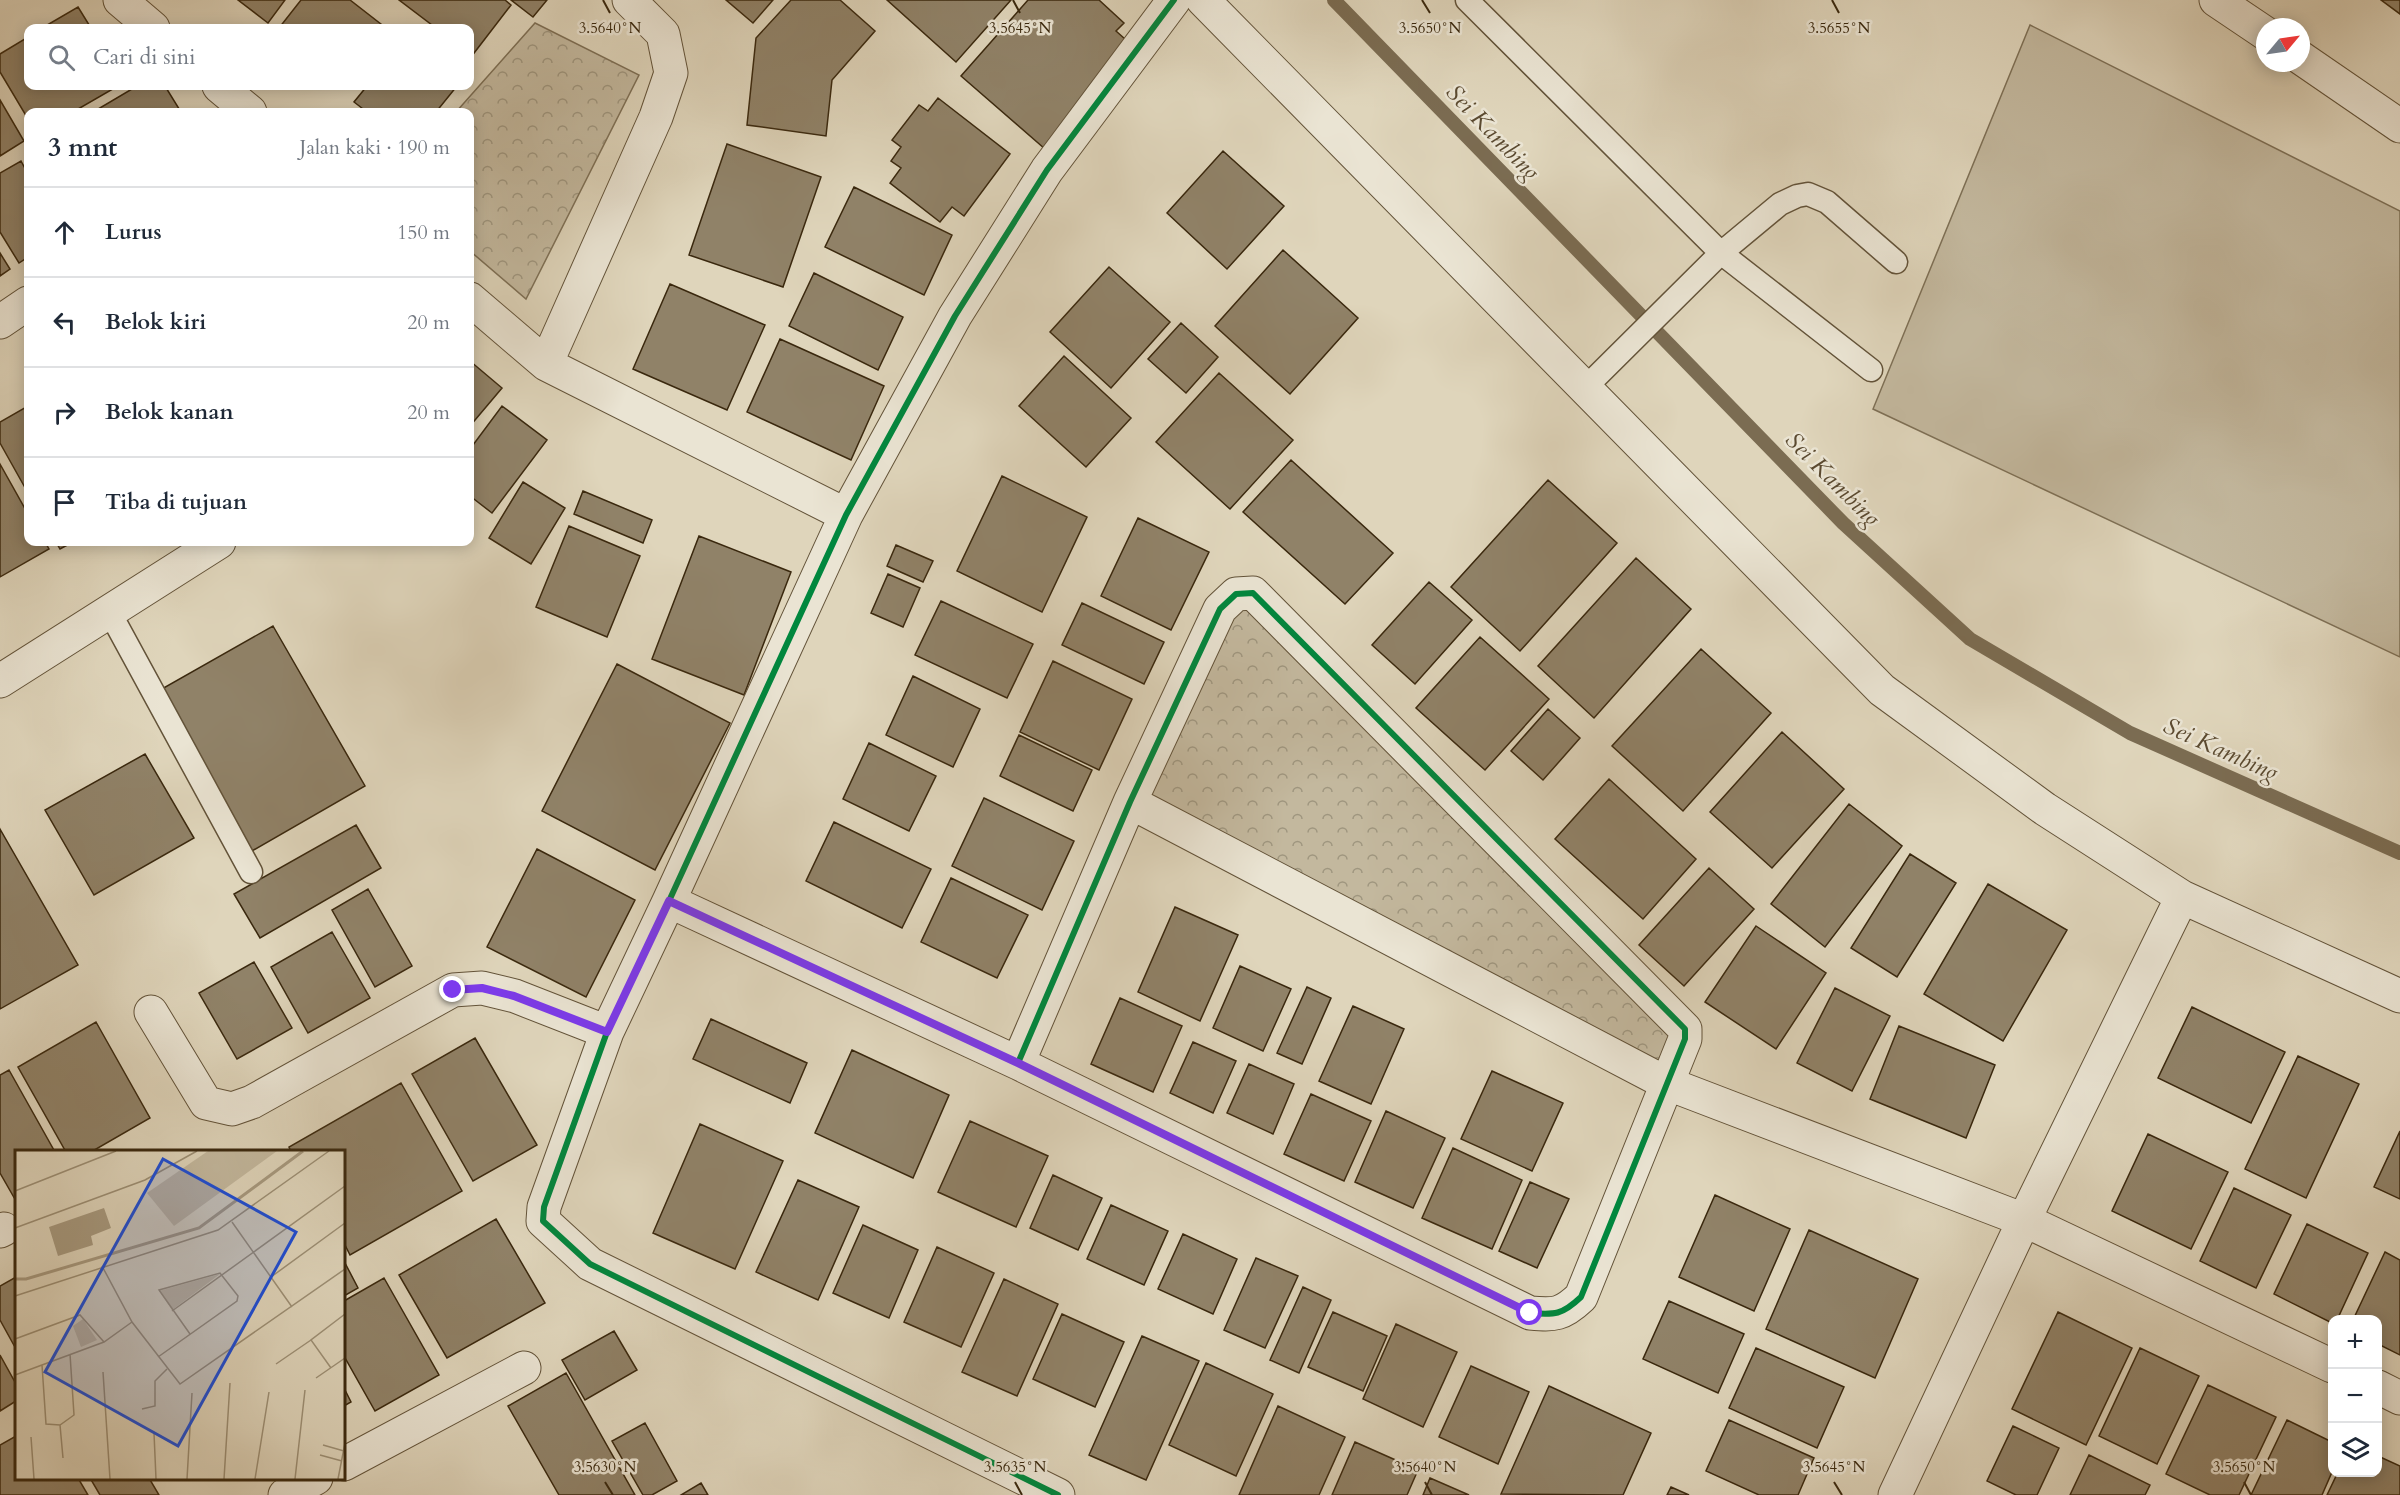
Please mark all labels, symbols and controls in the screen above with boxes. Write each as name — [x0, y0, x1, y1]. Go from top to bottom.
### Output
text: 3.5640°N — [579, 18, 642, 38]
text: 3.5645°N — [989, 18, 1052, 38]
text: 3.5650°N — [1399, 18, 1462, 38]
text: 3.5655°N — [1808, 18, 1871, 38]
north arrow — [2256, 18, 2310, 72]
search box — [24, 24, 474, 90]
icon: search — [45, 41, 78, 74]
text: Cari di sini — [93, 42, 196, 72]
water label: Sei Kambing — [1438, 77, 1547, 188]
text: 3 mnt — [48, 130, 117, 165]
text: Jalan kaki · 190 m — [300, 134, 450, 161]
icon: ahead — [48, 216, 81, 249]
text: Lurus — [105, 217, 162, 247]
text: 150 m — [397, 219, 450, 246]
icon: left — [48, 306, 81, 339]
text: Belok kiri — [105, 307, 206, 337]
text: 20 m — [407, 309, 450, 336]
icon: right — [48, 396, 81, 429]
text: Belok kanan — [105, 397, 234, 427]
text: 20 m — [407, 399, 450, 426]
water label: Sei Kambing — [1778, 424, 1888, 534]
icon: arrive — [48, 486, 81, 519]
text: Tiba di tujuan — [105, 487, 247, 517]
water label: Sei Kambing — [2158, 710, 2284, 790]
route end — [439, 976, 465, 1002]
inset map — [15, 1150, 345, 1480]
route start — [1516, 1299, 1542, 1325]
map controls — [2328, 1315, 2382, 1477]
button: + — [2328, 1315, 2382, 1369]
button: − — [2328, 1369, 2382, 1423]
button: layers — [2328, 1423, 2382, 1477]
text: 3.5630°N — [574, 1457, 637, 1477]
text: 3.5635°N — [984, 1457, 1047, 1477]
text: 3.5640°N — [1394, 1457, 1457, 1477]
text: 3.5645°N — [1803, 1457, 1866, 1477]
text: 3.5650°N — [2213, 1457, 2276, 1477]

